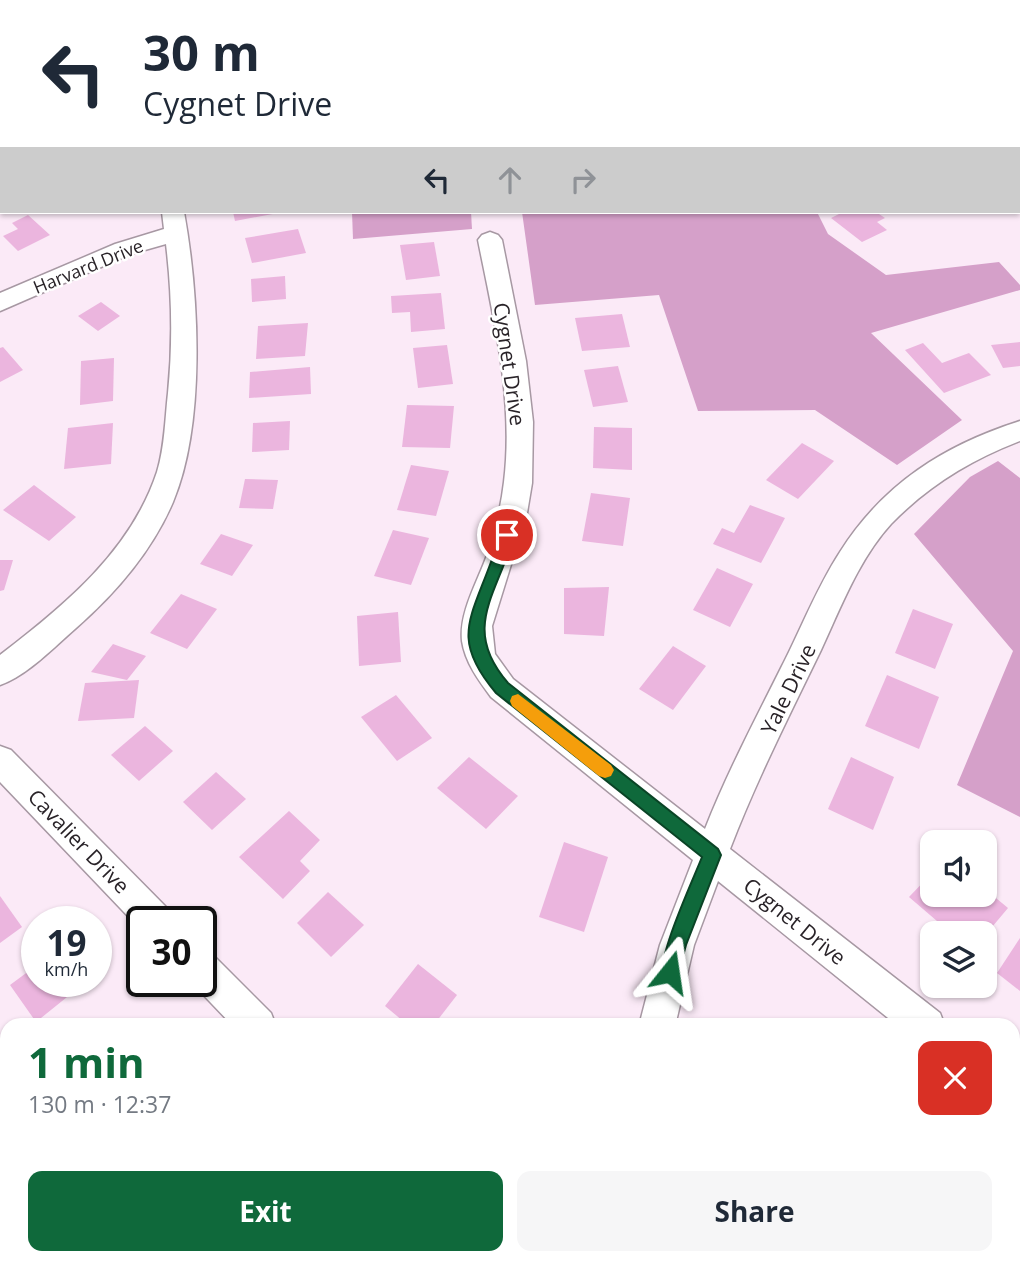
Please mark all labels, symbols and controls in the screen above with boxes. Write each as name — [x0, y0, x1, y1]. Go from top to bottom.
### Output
text: 30 m — [143, 19, 260, 85]
icon: left — [28, 28, 119, 119]
text: Cygnet Drive — [143, 82, 332, 125]
icon: left — [418, 161, 456, 199]
icon: ahead — [491, 161, 529, 199]
icon: right — [564, 161, 602, 199]
street label: Harvard Drive — [29, 233, 147, 299]
street label: Cygnet Drive — [487, 301, 533, 427]
pin — [477, 505, 537, 565]
icon: arrive — [488, 516, 526, 554]
street label: Yale Drive — [754, 639, 822, 739]
street label: Cavalier Drive — [22, 783, 136, 899]
map controls — [920, 830, 997, 998]
button: sound — [920, 830, 997, 907]
street label: Cygnet Drive — [738, 871, 852, 971]
speed limit sign: 30 — [126, 906, 217, 997]
text: 19 — [46, 919, 87, 966]
button: layers — [920, 921, 997, 998]
position arrow — [633, 935, 707, 1009]
text: km/h — [45, 957, 88, 981]
text: 1 min — [28, 1033, 145, 1090]
button: close — [918, 1041, 992, 1115]
text: 130 m · 12:37 — [28, 1088, 171, 1120]
button: Exit — [28, 1171, 503, 1251]
button: Share — [517, 1171, 992, 1251]

